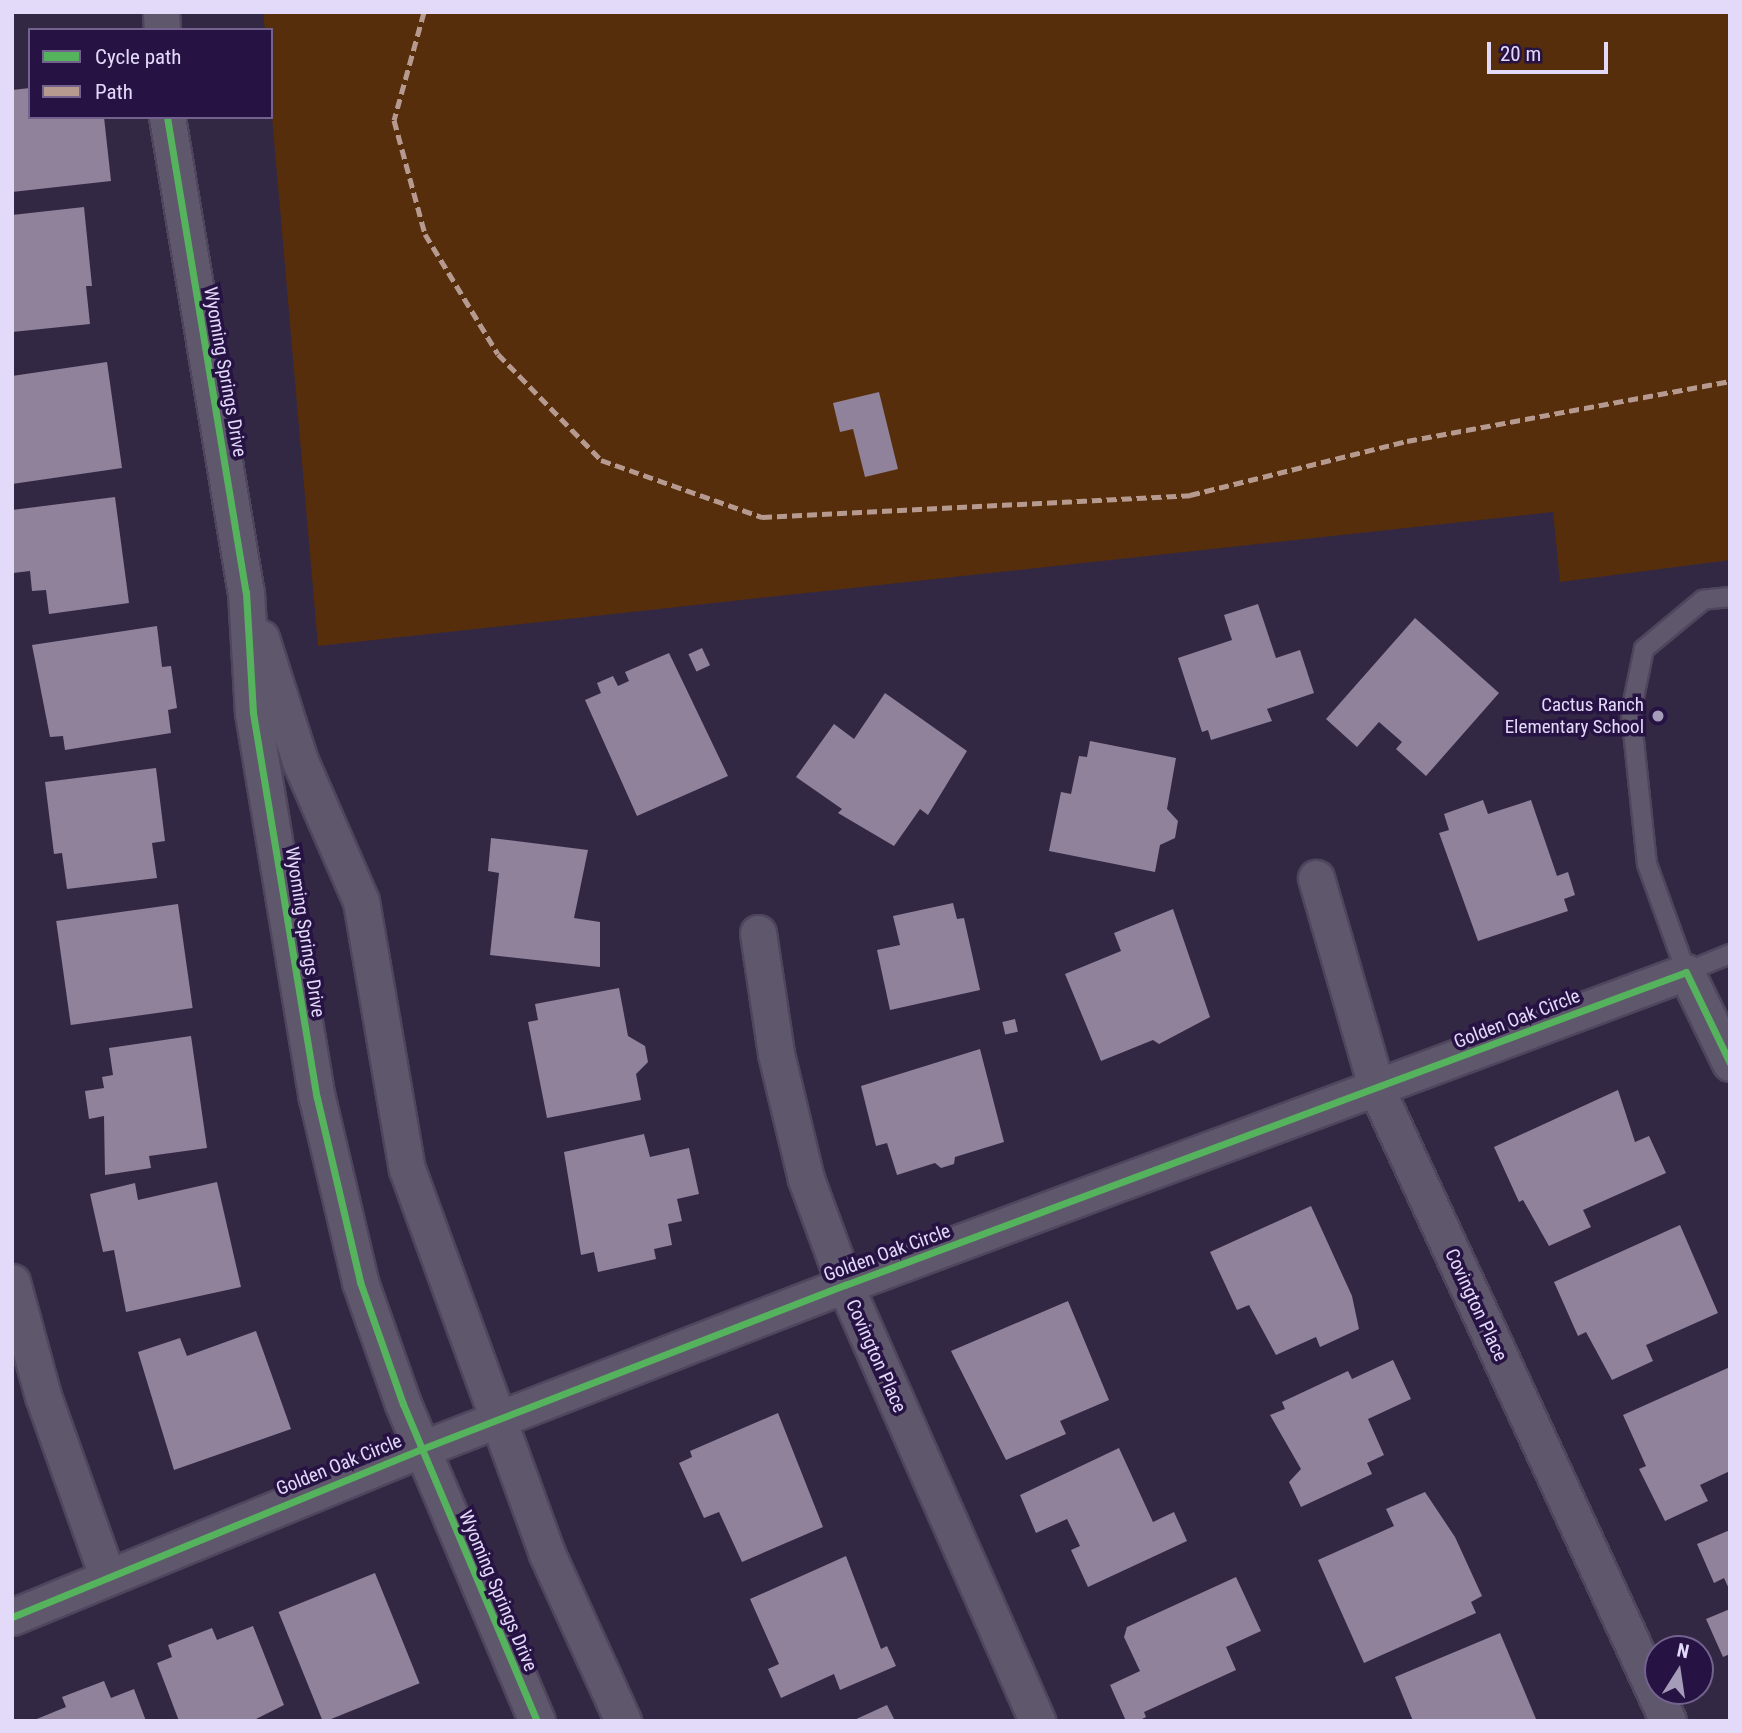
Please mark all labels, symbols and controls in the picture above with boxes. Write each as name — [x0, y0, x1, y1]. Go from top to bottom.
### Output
legend — [28, 28, 273, 119]
scale bar — [1490, 28, 1611, 72]
text: 20 m — [1500, 42, 1541, 66]
text: Cycle path — [95, 45, 181, 69]
text: Path — [95, 80, 133, 104]
street label: Wyoming Springs Drive — [199, 285, 251, 459]
place label: Cactus Ranch Elementary School — [1505, 694, 1644, 738]
marker: Cactus Ranch Elementary School — [1650, 708, 1666, 724]
street label: Wyoming Springs Drive — [280, 845, 330, 1019]
street label: Golden Oak Circle — [1451, 984, 1583, 1054]
street label: Golden Oak Circle — [820, 1220, 954, 1286]
street label: Covington Place — [1440, 1245, 1512, 1365]
street label: Covington Place — [841, 1296, 911, 1416]
street label: Golden Oak Circle — [273, 1429, 405, 1501]
street label: Wyoming Springs Drive — [454, 1507, 542, 1675]
north arrow — [1644, 1635, 1714, 1705]
text: N — [1675, 1638, 1691, 1663]

